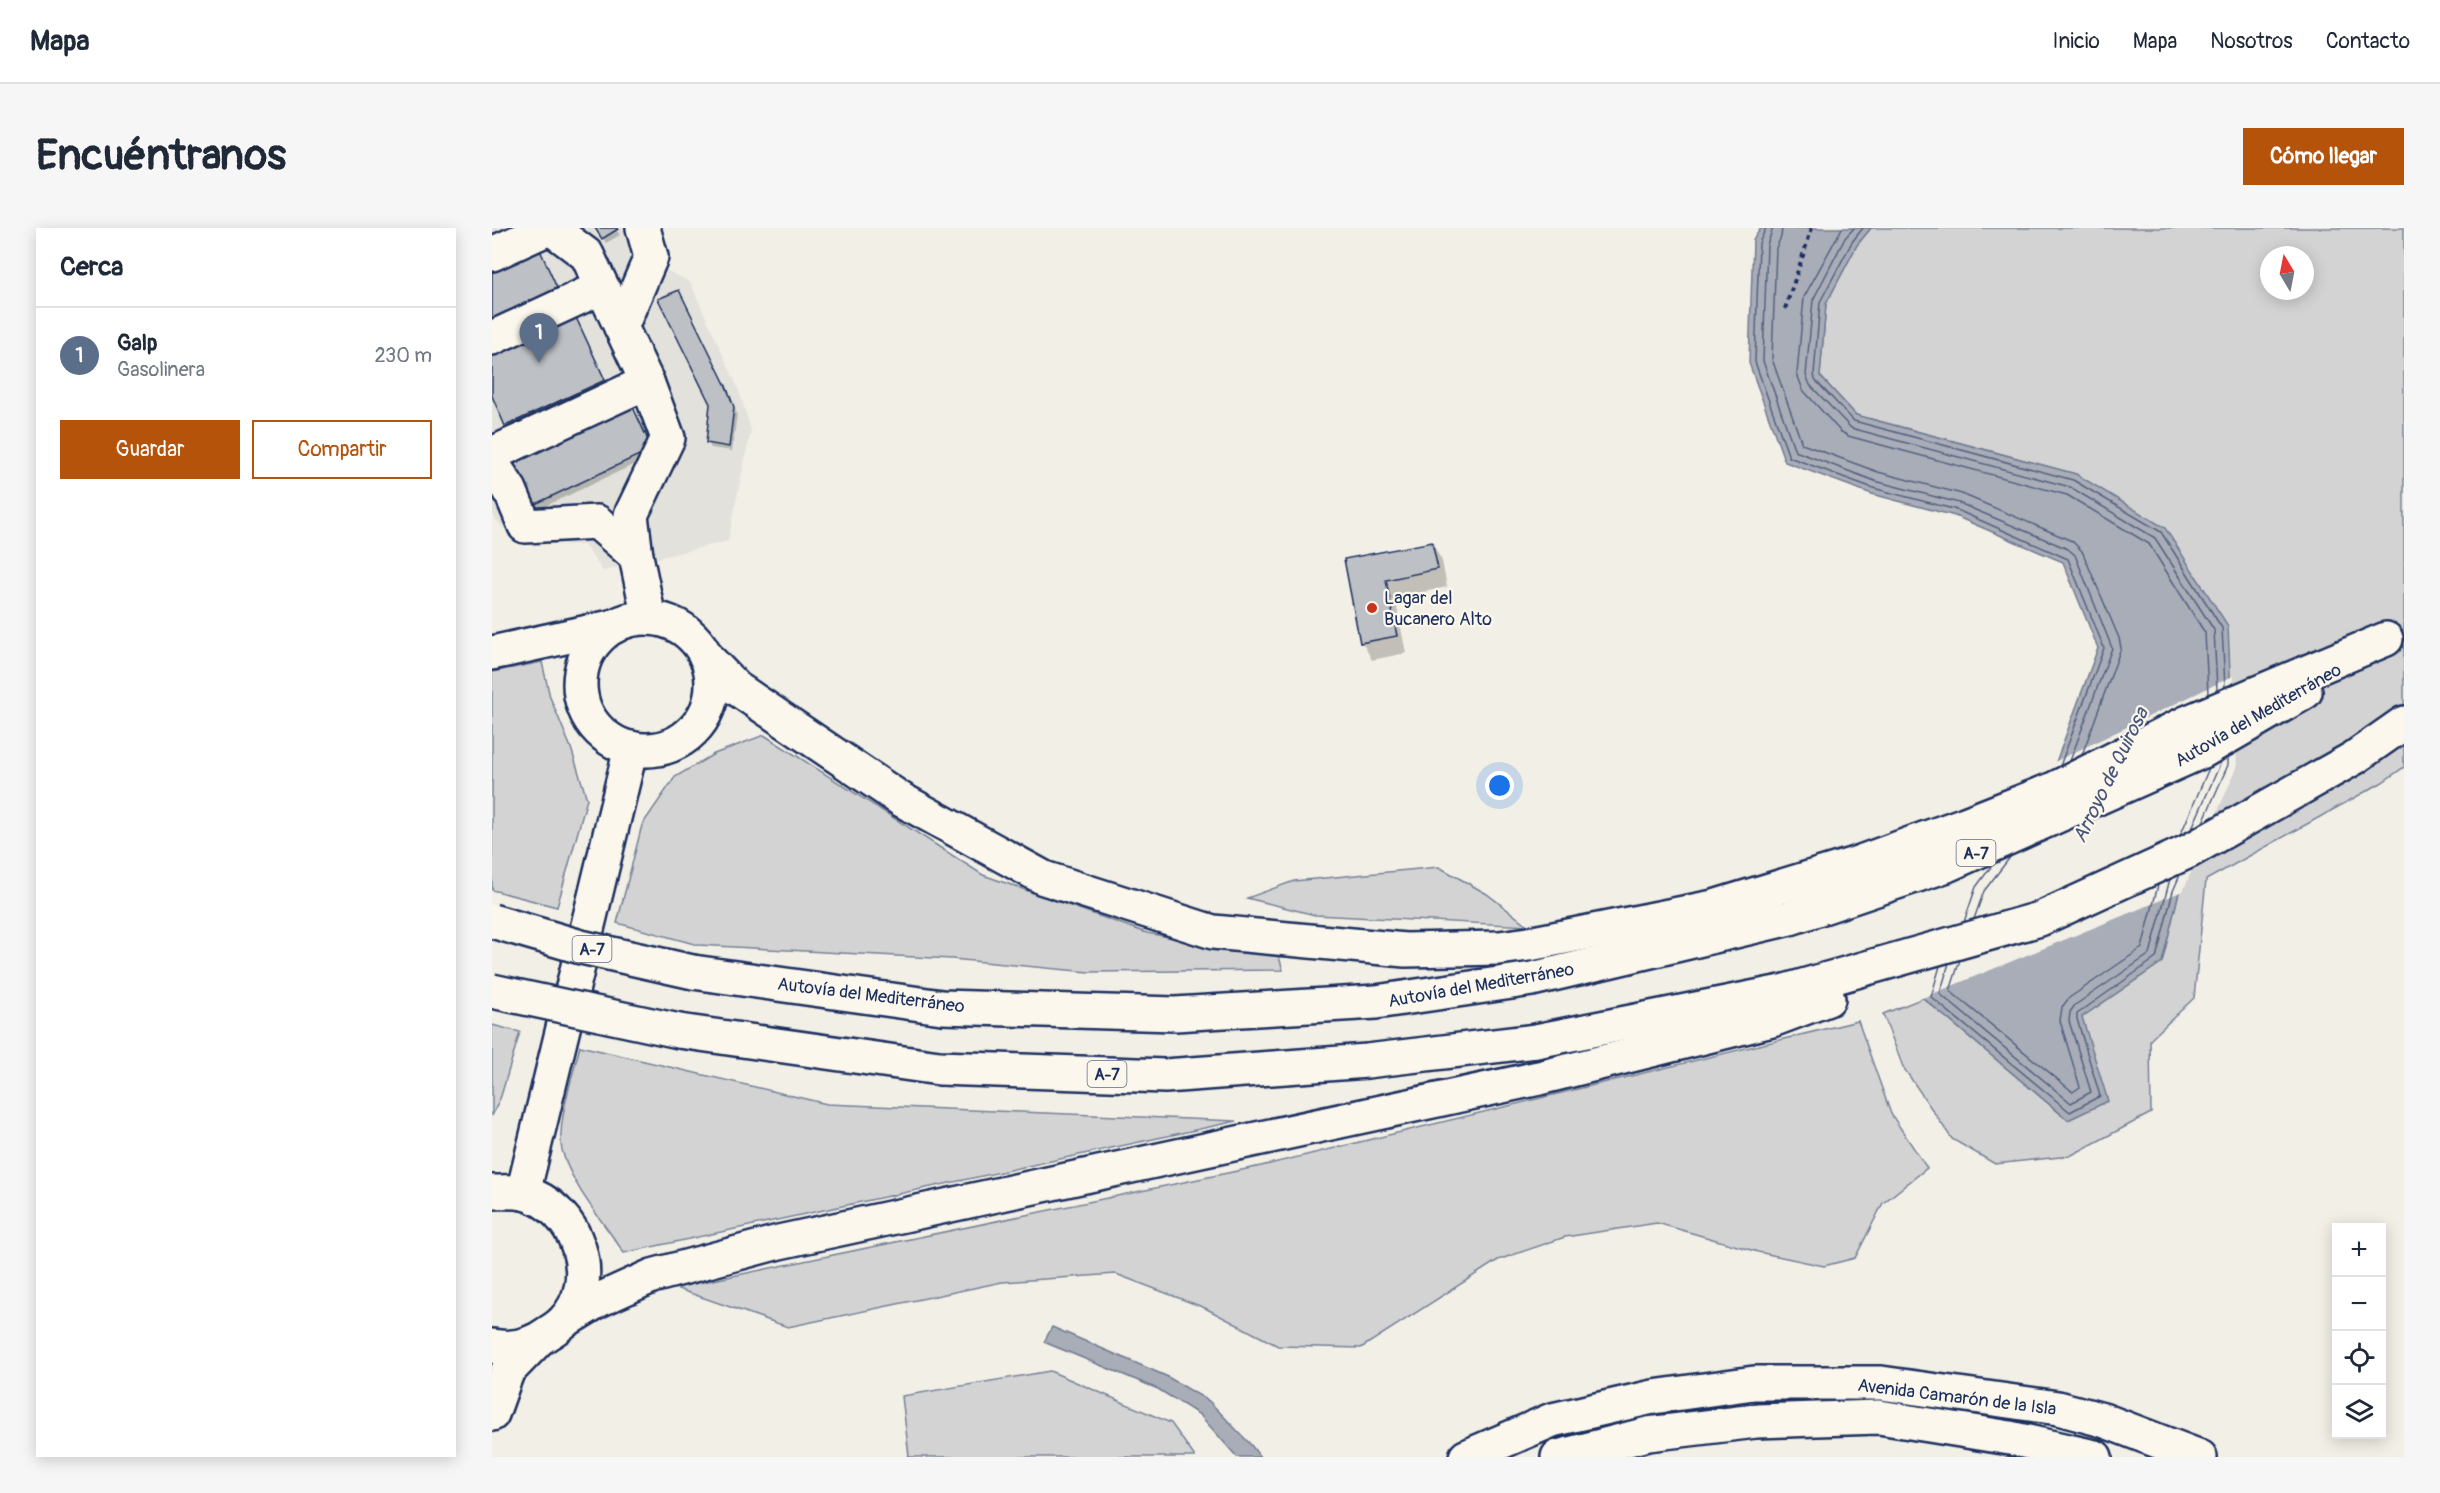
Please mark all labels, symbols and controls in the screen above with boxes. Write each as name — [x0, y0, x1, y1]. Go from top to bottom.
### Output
text: Mapa — [30, 24, 89, 59]
text: Inicio — [2053, 28, 2100, 55]
text: Mapa — [2133, 28, 2177, 55]
text: Nosotros — [2210, 28, 2293, 55]
text: Contacto — [2326, 28, 2410, 55]
button: Cómo llegar — [2243, 128, 2404, 185]
text: Encuéntranos — [36, 130, 286, 182]
north arrow — [2260, 246, 2314, 300]
text: Cerca — [60, 251, 123, 283]
pin: 1 — [520, 314, 558, 363]
text: Galp — [117, 329, 157, 357]
text: 1 — [76, 343, 83, 368]
text: 230 m — [375, 343, 432, 368]
text: Gasolinera — [117, 357, 205, 382]
button: Guardar — [60, 420, 240, 479]
button: Compartir — [252, 420, 432, 479]
place label: Lagar del Bucanero Alto — [1384, 587, 1492, 631]
marker: Lagar del Bucanero Alto — [1365, 601, 1379, 615]
street label: Autovía del Mediterráneo — [2171, 658, 2346, 772]
water label: Arroyo de Quirosa — [2067, 702, 2155, 847]
your location — [1485, 771, 1514, 800]
road number: A-7 — [1956, 840, 1996, 866]
road number: A-7 — [572, 936, 612, 962]
street label: Autovía del Mediterráneo — [1386, 958, 1576, 1013]
street label: Autovía del Mediterráneo — [776, 973, 966, 1018]
road number: A-7 — [1088, 1061, 1126, 1087]
map controls — [2332, 1223, 2386, 1439]
button: + — [2332, 1223, 2386, 1277]
button: − — [2332, 1277, 2386, 1331]
button: locate — [2332, 1331, 2386, 1385]
street label: Avenida Camarón de la Isla — [1856, 1374, 2058, 1421]
button: layers — [2332, 1385, 2386, 1439]

